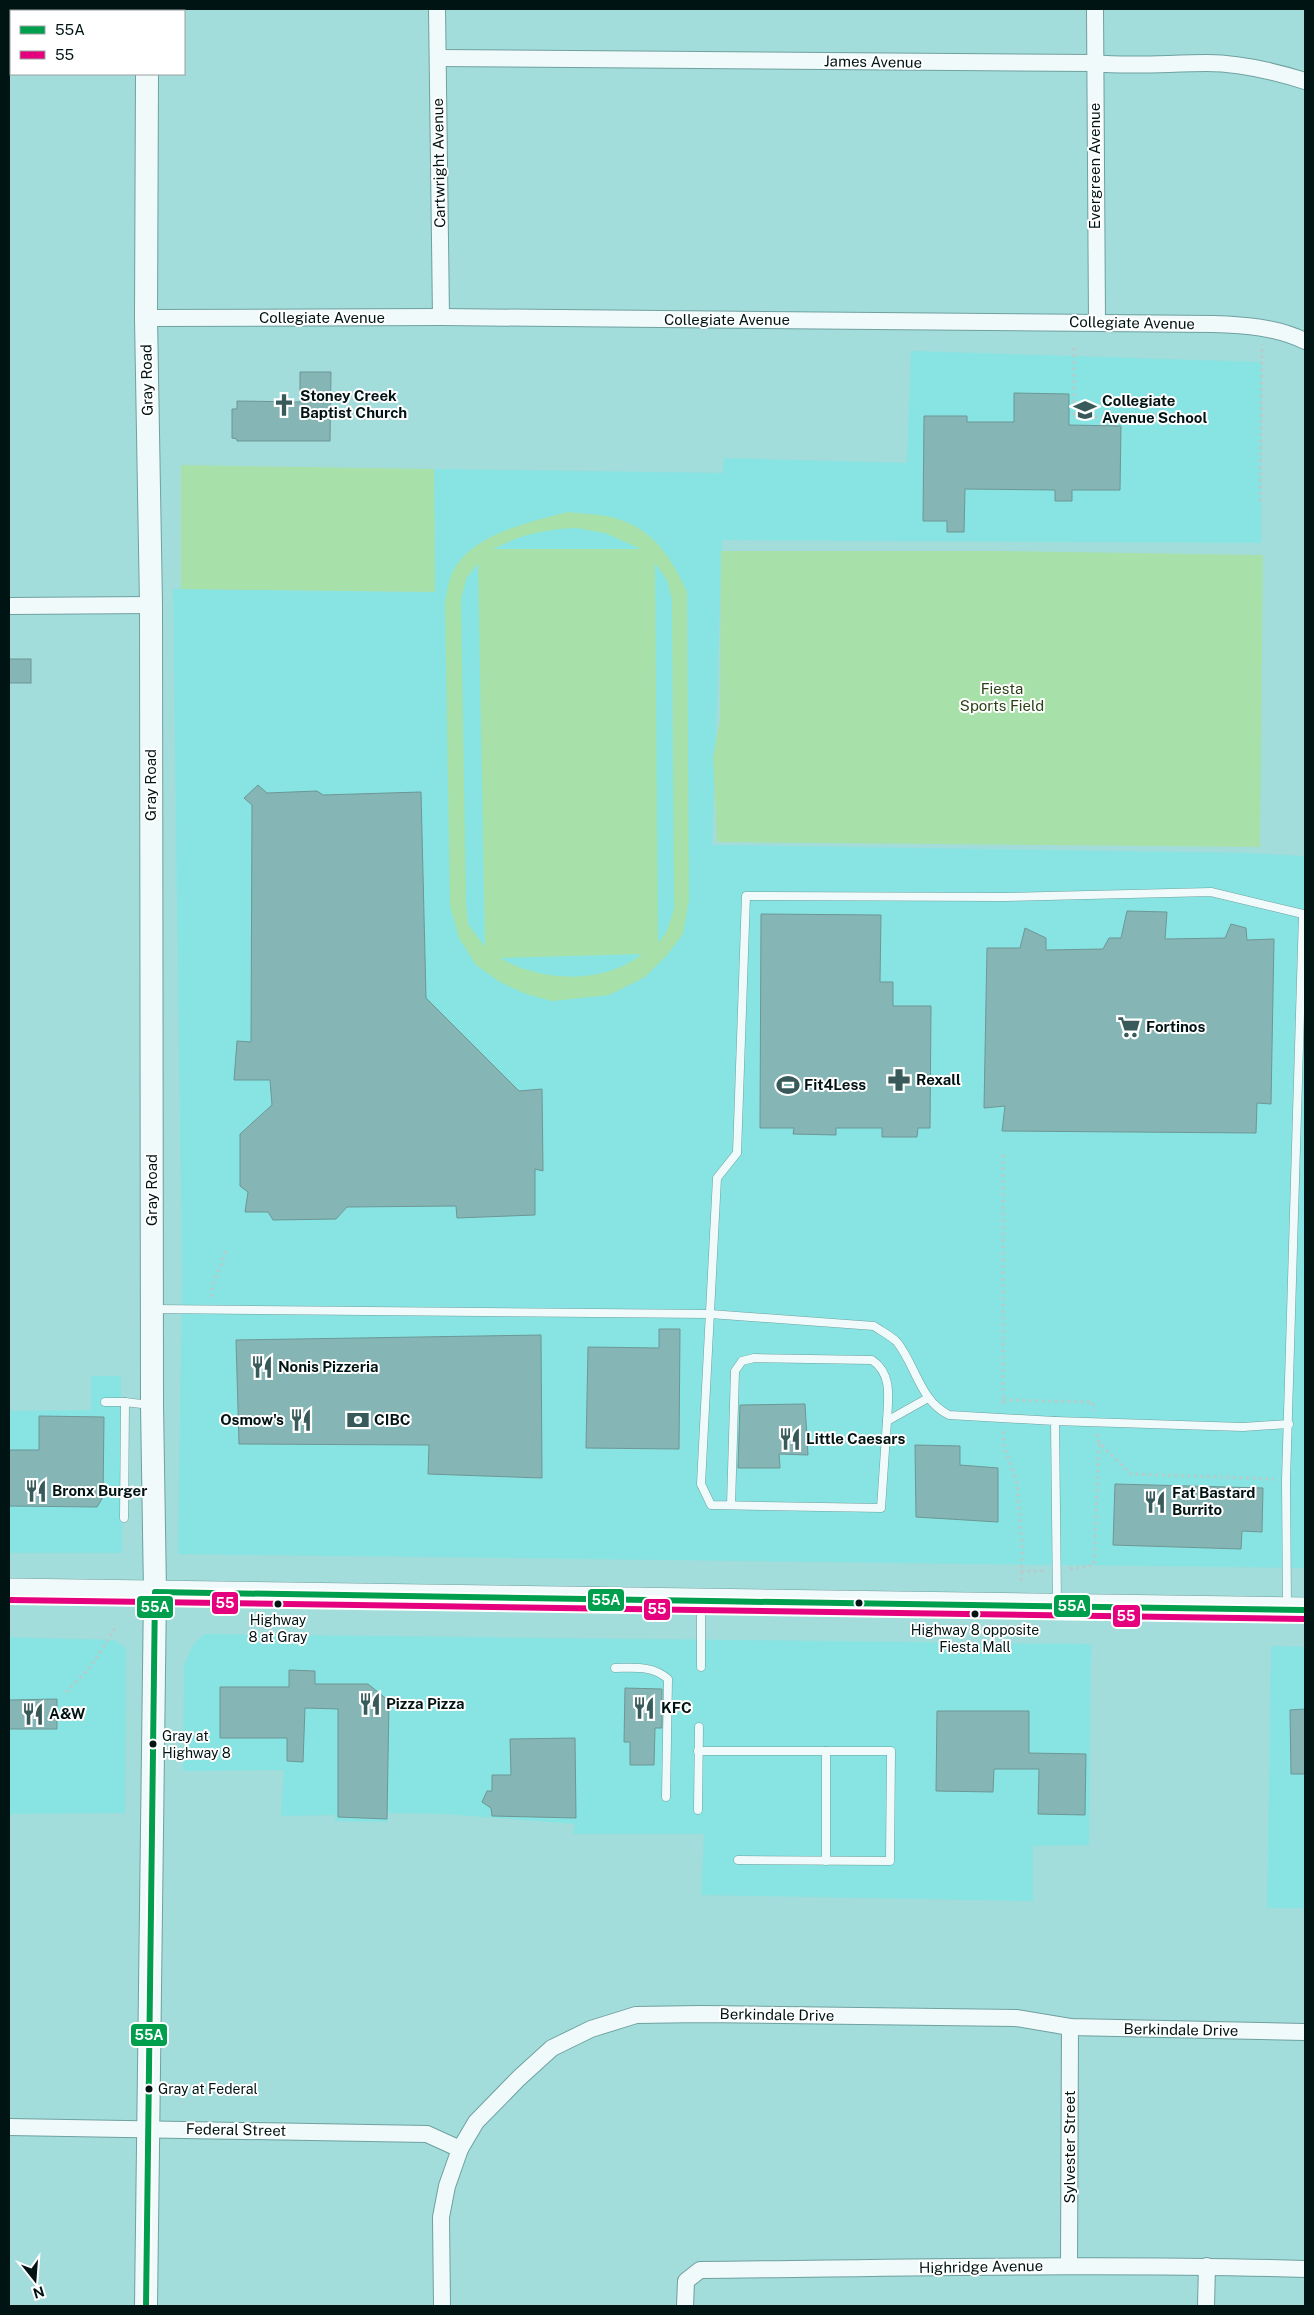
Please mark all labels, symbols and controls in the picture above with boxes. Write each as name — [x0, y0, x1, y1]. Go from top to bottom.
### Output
legend — [10, 10, 185, 75]
text: 55A — [55, 21, 85, 38]
text: 55 — [55, 46, 74, 63]
street label: James Avenue — [824, 52, 922, 71]
street label: Cartwright Avenue — [429, 98, 448, 228]
street label: Evergreen Avenue — [1086, 103, 1103, 229]
street label: Collegiate Avenue — [259, 309, 385, 326]
street label: Collegiate Avenue — [664, 311, 790, 328]
street label: Collegiate Avenue — [1069, 313, 1195, 332]
street label: Gray Road — [137, 344, 156, 416]
place label: Stoney Creek Baptist Church — [300, 387, 407, 421]
church icon: Stoney Creek Baptist Church — [271, 392, 297, 418]
place label: Collegiate Avenue School — [1102, 392, 1207, 426]
school or university icon: Collegiate Avenue School — [1072, 397, 1098, 423]
park label: Fiesta Sports Field — [960, 680, 1044, 714]
street label: Gray Road — [142, 749, 159, 821]
supermarket icon: Fortinos — [1116, 1014, 1142, 1040]
place label: Fortinos — [1146, 1018, 1205, 1035]
pharmacy icon: Rexall — [886, 1067, 912, 1093]
place label: Rexall — [916, 1071, 961, 1088]
sports icon: Fit4Less — [775, 1072, 801, 1098]
place label: Fit4Less — [804, 1076, 866, 1093]
street label: Gray Road — [143, 1154, 160, 1226]
restaurant icon: Nonis Pizzeria — [249, 1354, 275, 1380]
place label: Nonis Pizzeria — [278, 1358, 378, 1375]
restaurant icon: Osmow's — [288, 1407, 314, 1433]
bank icon: CIBC — [345, 1407, 371, 1433]
place label: Osmow's — [220, 1411, 284, 1428]
place label: CIBC — [374, 1411, 411, 1428]
restaurant icon: Little Caesars — [777, 1426, 803, 1452]
place label: Little Caesars — [806, 1430, 905, 1447]
restaurant icon: Bronx Burger — [23, 1478, 49, 1504]
place label: Bronx Burger — [52, 1482, 147, 1499]
place label: Fat Bastard Burrito — [1172, 1484, 1255, 1518]
restaurant icon: Fat Bastard Burrito — [1142, 1489, 1168, 1515]
line badge: 55A — [587, 1588, 625, 1612]
line badge: 55 — [211, 1591, 239, 1615]
text: 55A — [591, 1592, 621, 1608]
line badge: 55A — [1053, 1594, 1091, 1618]
line badge: 55A — [136, 1595, 174, 1619]
text: 55 — [216, 1595, 234, 1611]
line badge: 55 — [643, 1598, 671, 1621]
unlabelled marker — [854, 1598, 864, 1608]
text: 55A — [1057, 1598, 1087, 1614]
text: 55A — [140, 1599, 170, 1615]
marker: Highway 8 at Gray — [273, 1599, 283, 1609]
text: 55 — [648, 1601, 666, 1617]
line badge: 55 — [1112, 1604, 1141, 1628]
text: 55 — [1117, 1608, 1135, 1624]
marker: Highway 8 opposite Fiesta Mall — [970, 1609, 980, 1619]
place label: Highway 8 at Gray — [248, 1612, 308, 1645]
place label: Highway 8 opposite Fiesta Mall — [911, 1622, 1039, 1655]
restaurant icon: Pizza Pizza — [357, 1691, 383, 1717]
place label: Pizza Pizza — [386, 1695, 465, 1712]
restaurant icon: KFC — [631, 1695, 657, 1721]
place label: KFC — [661, 1699, 692, 1716]
restaurant icon: A&W — [20, 1701, 46, 1727]
place label: A&W — [49, 1705, 86, 1722]
place label: Gray at Highway 8 — [162, 1728, 231, 1761]
marker: Gray at Highway 8 — [148, 1739, 158, 1749]
street label: Berkindale Drive — [720, 2005, 835, 2024]
street label: Berkindale Drive — [1124, 2020, 1239, 2039]
line badge: 55A — [130, 2023, 168, 2047]
text: 55A — [134, 2027, 164, 2043]
place label: Gray at Federal — [158, 2081, 258, 2097]
marker: Gray at Federal — [144, 2084, 154, 2094]
street label: Sylvester Street — [1061, 2090, 1078, 2204]
street label: Federal Street — [186, 2120, 287, 2139]
north arrow — [10, 2255, 60, 2305]
street label: Highridge Avenue — [919, 2257, 1043, 2276]
text: N — [31, 2283, 46, 2302]

